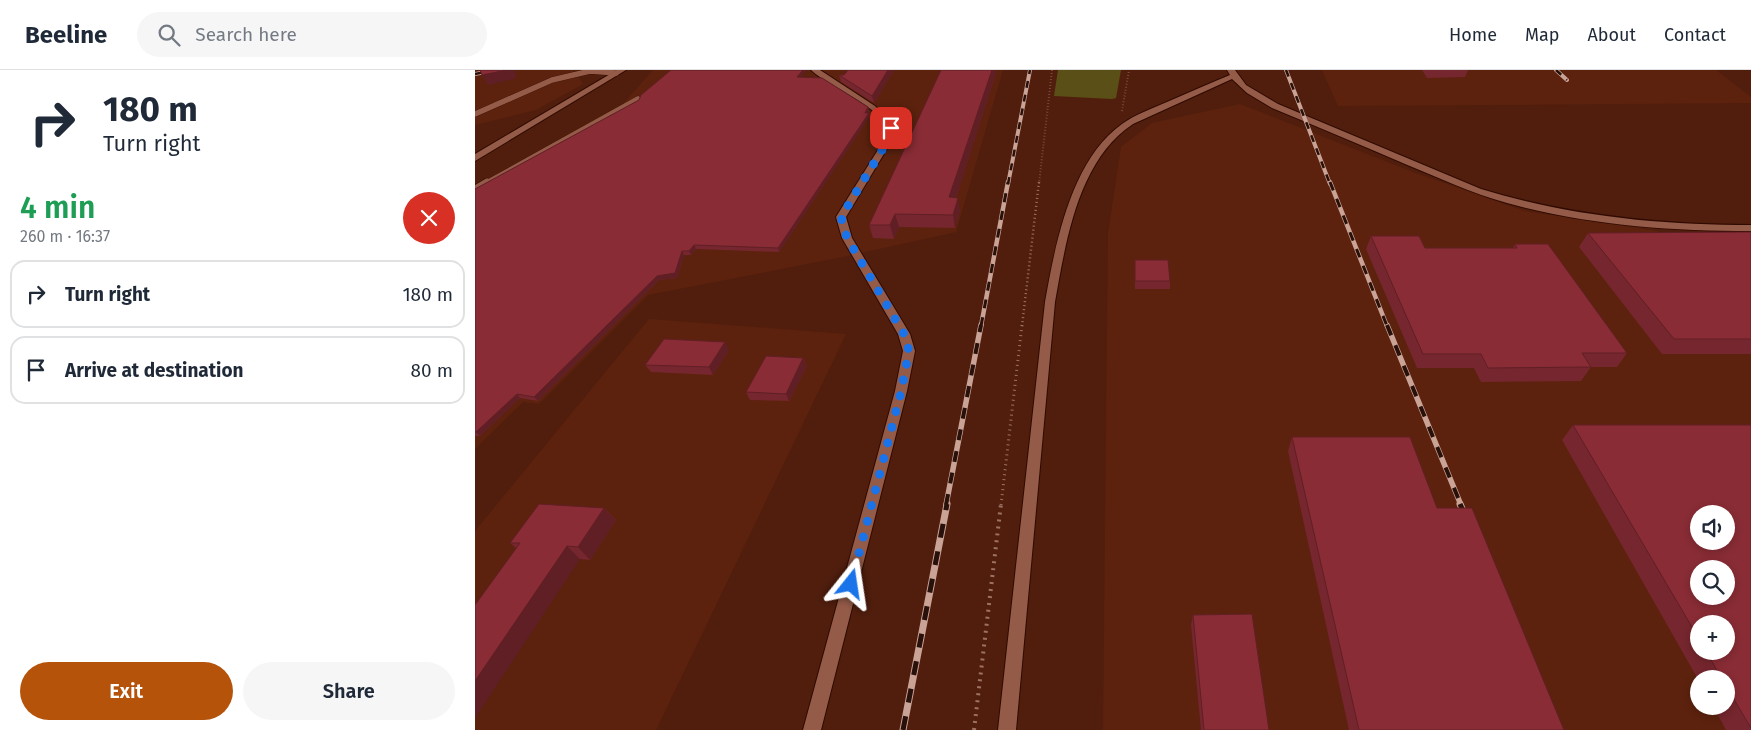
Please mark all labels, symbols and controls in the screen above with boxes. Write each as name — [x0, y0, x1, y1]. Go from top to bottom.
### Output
search box — [137, 12, 487, 57]
text: Beeline — [25, 21, 107, 49]
icon: search — [155, 21, 183, 49]
text: Search here — [195, 23, 297, 46]
text: Home — [1449, 24, 1497, 46]
text: Map — [1525, 24, 1559, 46]
text: About — [1587, 24, 1636, 46]
text: Contact — [1664, 24, 1726, 46]
text: 180 m — [103, 88, 198, 130]
icon: right — [20, 90, 85, 155]
pin — [870, 107, 912, 149]
icon: arrive — [877, 114, 905, 142]
text: Turn right — [103, 130, 200, 157]
text: 4 min — [20, 190, 95, 226]
button: close — [403, 192, 455, 244]
text: 260 m · 16:37 — [20, 227, 110, 246]
icon: right — [22, 280, 50, 308]
text: Turn right — [65, 283, 150, 306]
text: 180 m — [402, 283, 453, 306]
icon: arrive — [22, 356, 50, 384]
text: Arrive at destination — [65, 359, 244, 382]
text: 80 m — [411, 359, 453, 382]
map controls — [1690, 505, 1735, 715]
button: sound — [1690, 505, 1735, 550]
position arrow — [824, 557, 876, 609]
button: search — [1690, 560, 1735, 605]
button: + — [1690, 615, 1735, 660]
button: Exit — [20, 662, 233, 720]
button: Share — [243, 662, 455, 720]
button: − — [1690, 670, 1735, 715]

